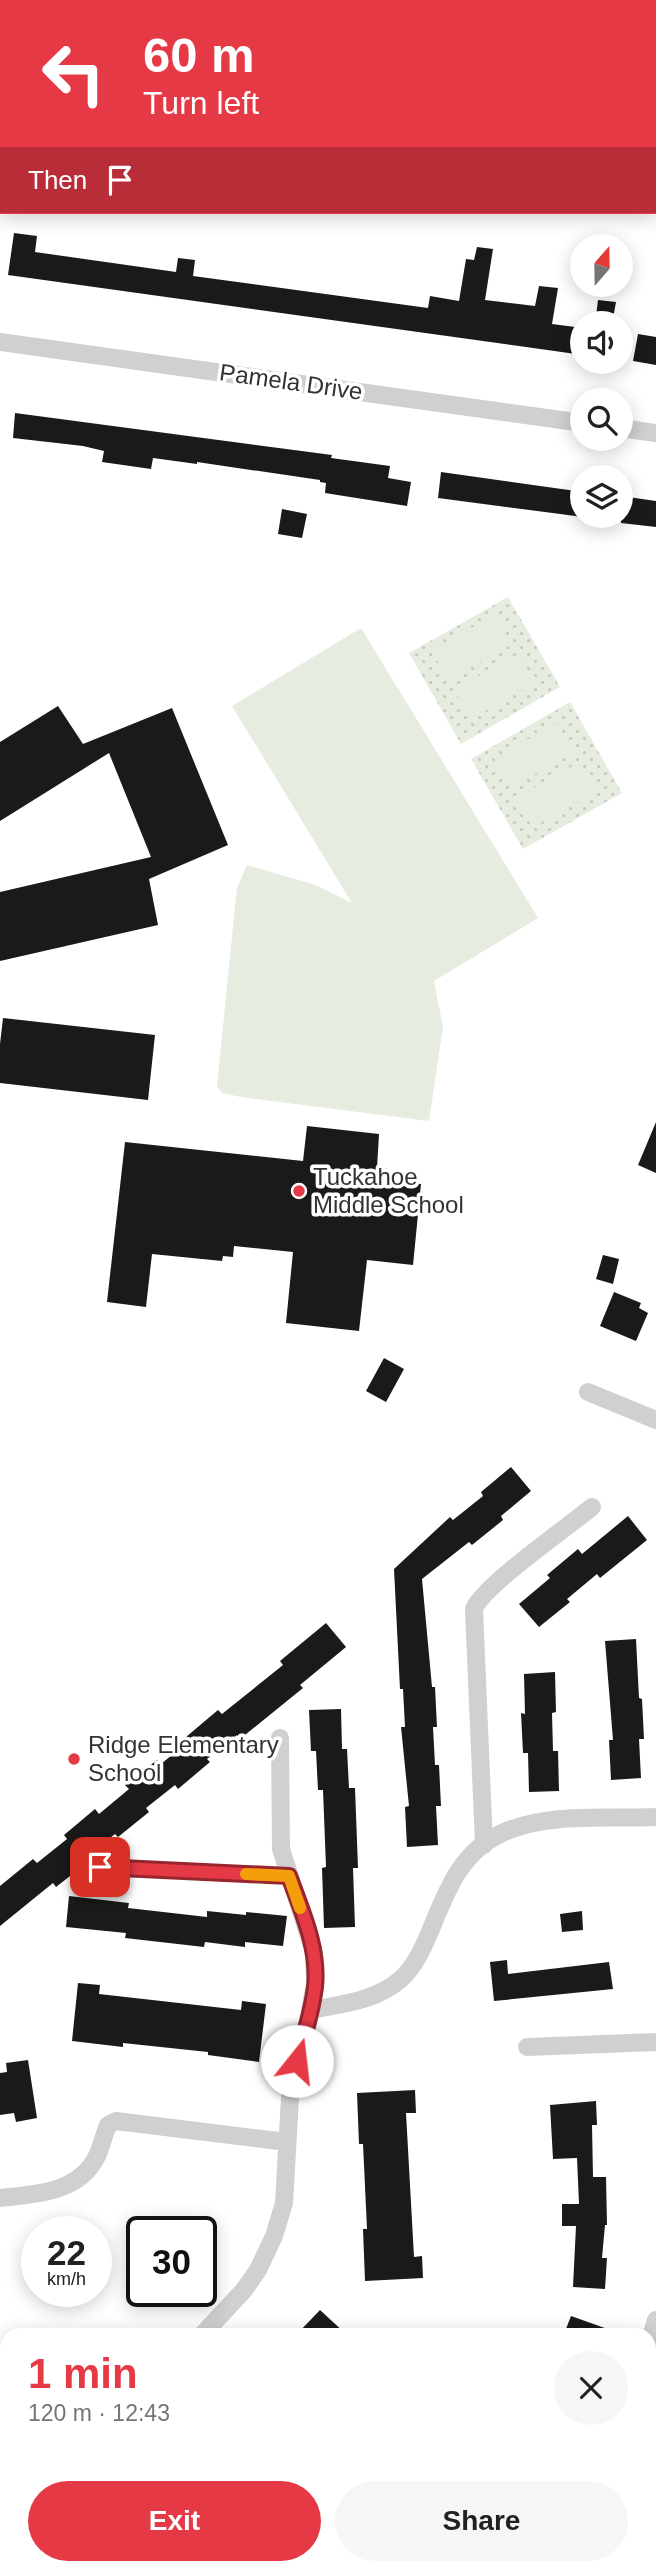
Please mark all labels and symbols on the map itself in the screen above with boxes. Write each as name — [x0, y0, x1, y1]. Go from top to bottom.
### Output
north arrow — [570, 234, 634, 298]
street label: Pamela Drive — [218, 358, 364, 405]
place label: Tuckahoe Middle School — [313, 1163, 464, 1218]
marker: Tuckahoe Middle School — [291, 1183, 307, 1199]
place label: Ridge Elementary School — [88, 1731, 279, 1786]
marker: Ridge Elementary School — [66, 1751, 82, 1767]
pin — [70, 1837, 130, 1897]
position arrow — [260, 2024, 334, 2098]
speed limit sign: 30 — [126, 2216, 217, 2307]

